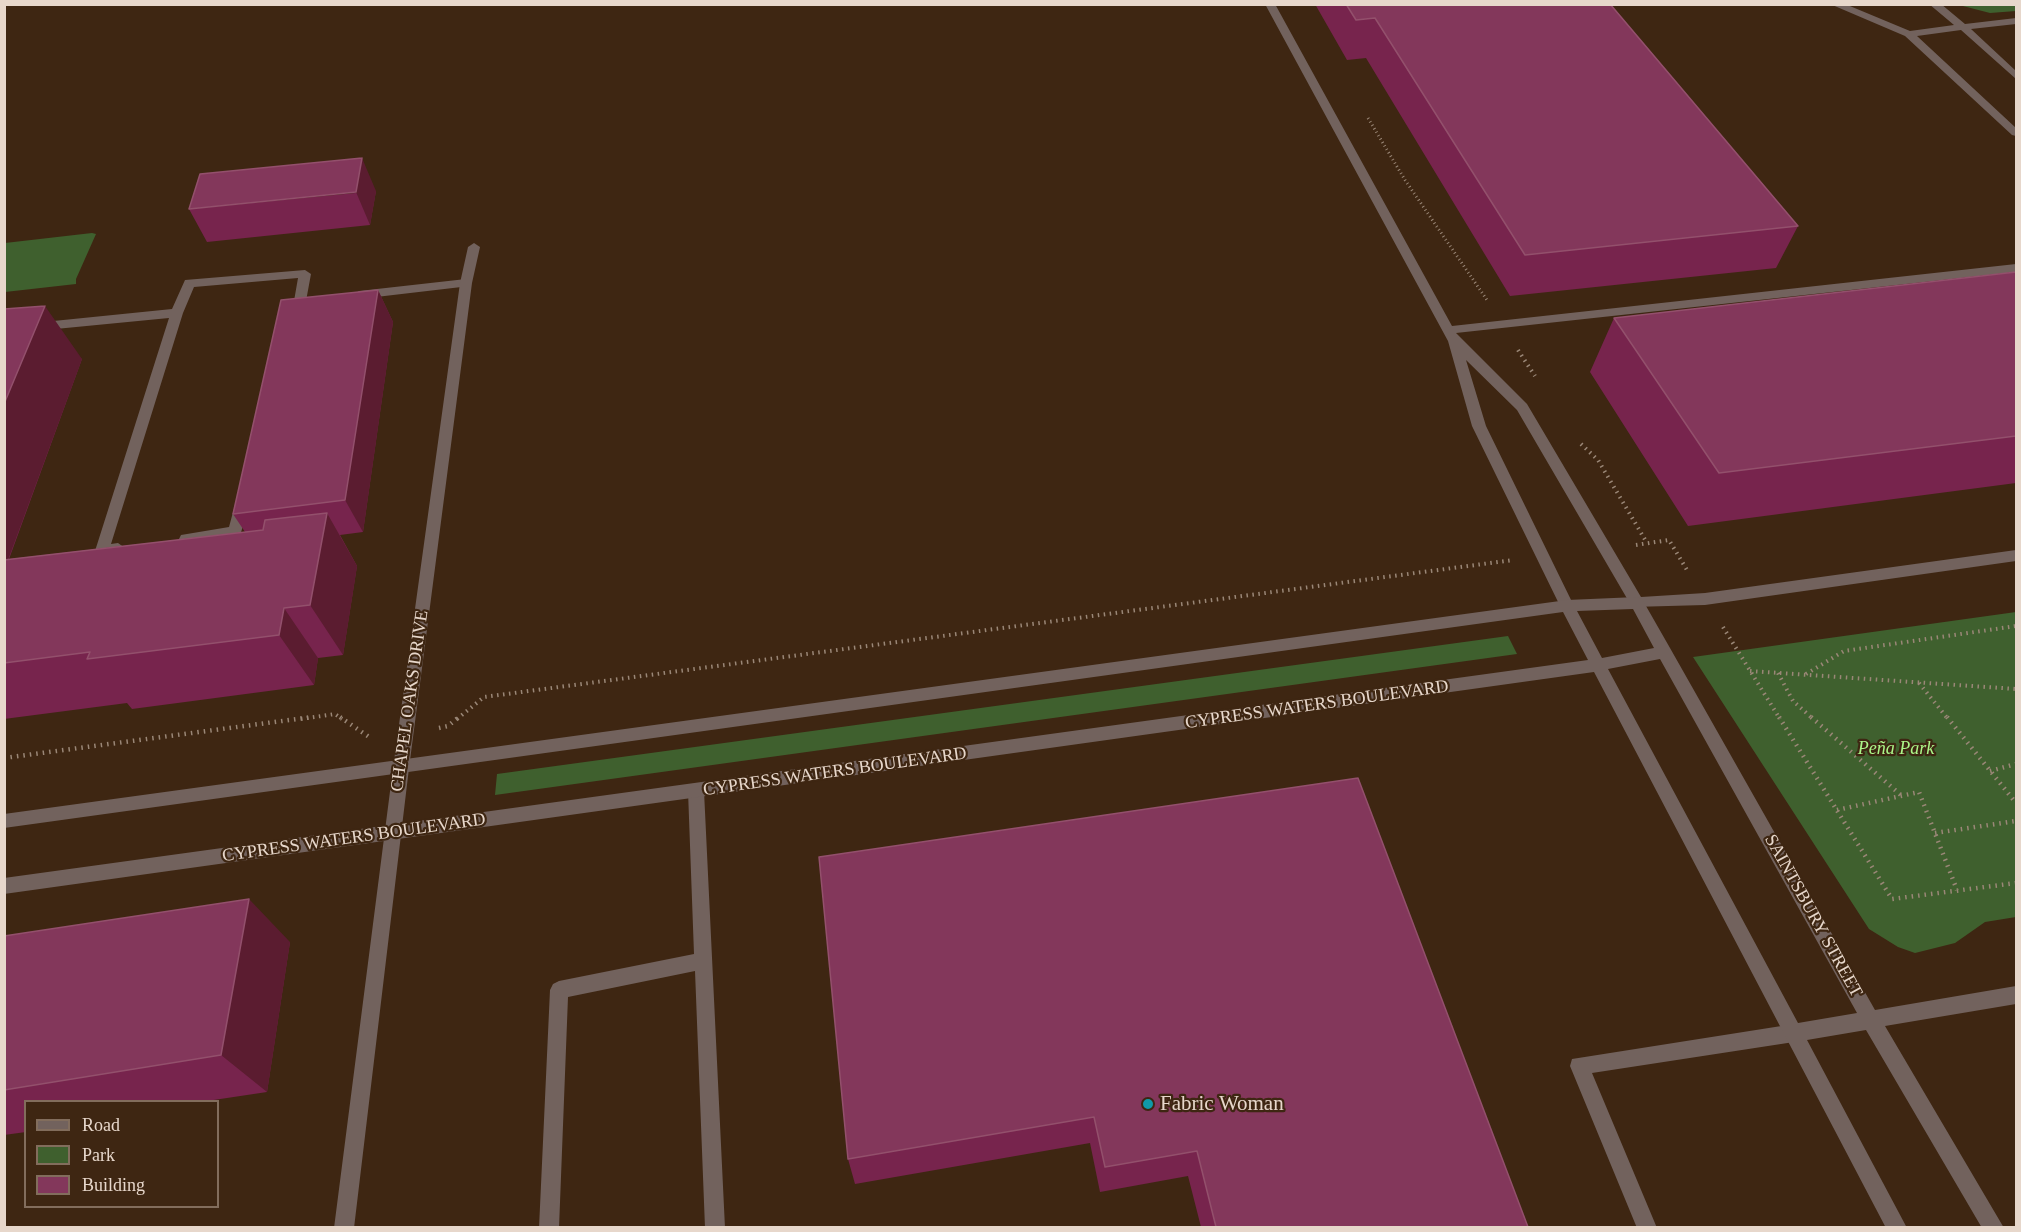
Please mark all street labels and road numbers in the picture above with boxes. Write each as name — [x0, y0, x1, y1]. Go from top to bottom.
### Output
street label: CHAPEL OAKS DRIVE — [387, 609, 433, 793]
street label: CYPRESS WATERS BOULEVARD — [1184, 676, 1450, 734]
street label: CYPRESS WATERS BOULEVARD — [702, 743, 968, 801]
street label: CYPRESS WATERS BOULEVARD — [221, 809, 487, 867]
street label: SAINTSBURY STREET — [1759, 831, 1867, 1001]

